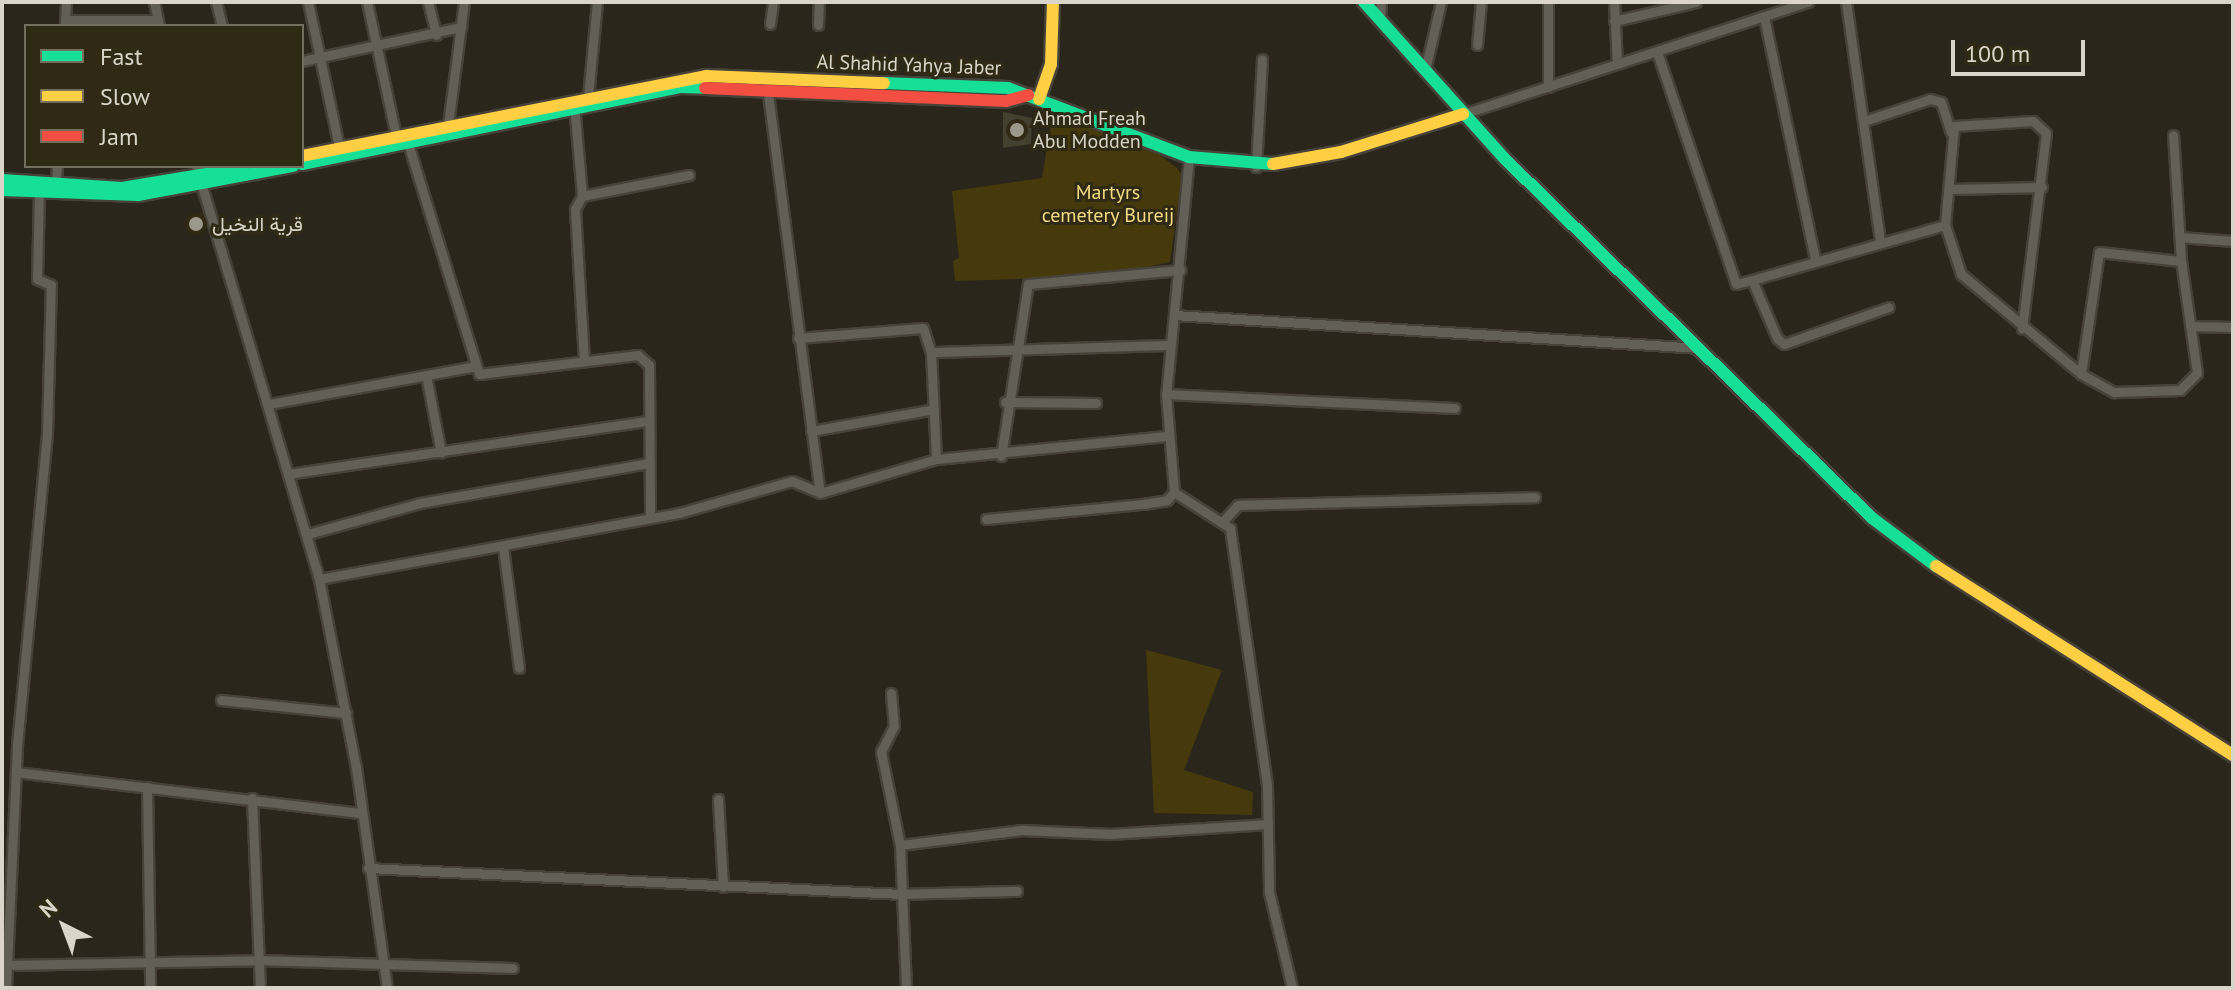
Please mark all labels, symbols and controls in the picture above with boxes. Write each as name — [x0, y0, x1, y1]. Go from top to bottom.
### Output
legend — [24, 24, 304, 168]
scale bar — [1955, 24, 2089, 74]
text: 100 m — [1965, 38, 2030, 69]
text: Fast — [100, 41, 143, 72]
street label: Al Shahid Yahya Jaber — [816, 50, 1002, 80]
text: Slow — [100, 81, 150, 112]
place label: Ahmad Freah Abu Modden — [1033, 106, 1146, 153]
text: Jam — [100, 121, 138, 152]
marker: Ahmad Freah Abu Modden — [1008, 121, 1026, 139]
park label: Martyrs cemetery Bureij — [1041, 180, 1175, 227]
place label: قرية النخيل — [212, 212, 303, 236]
marker: قرية النخيل — [187, 215, 205, 233]
north arrow — [24, 886, 104, 966]
text: N — [33, 893, 63, 923]

